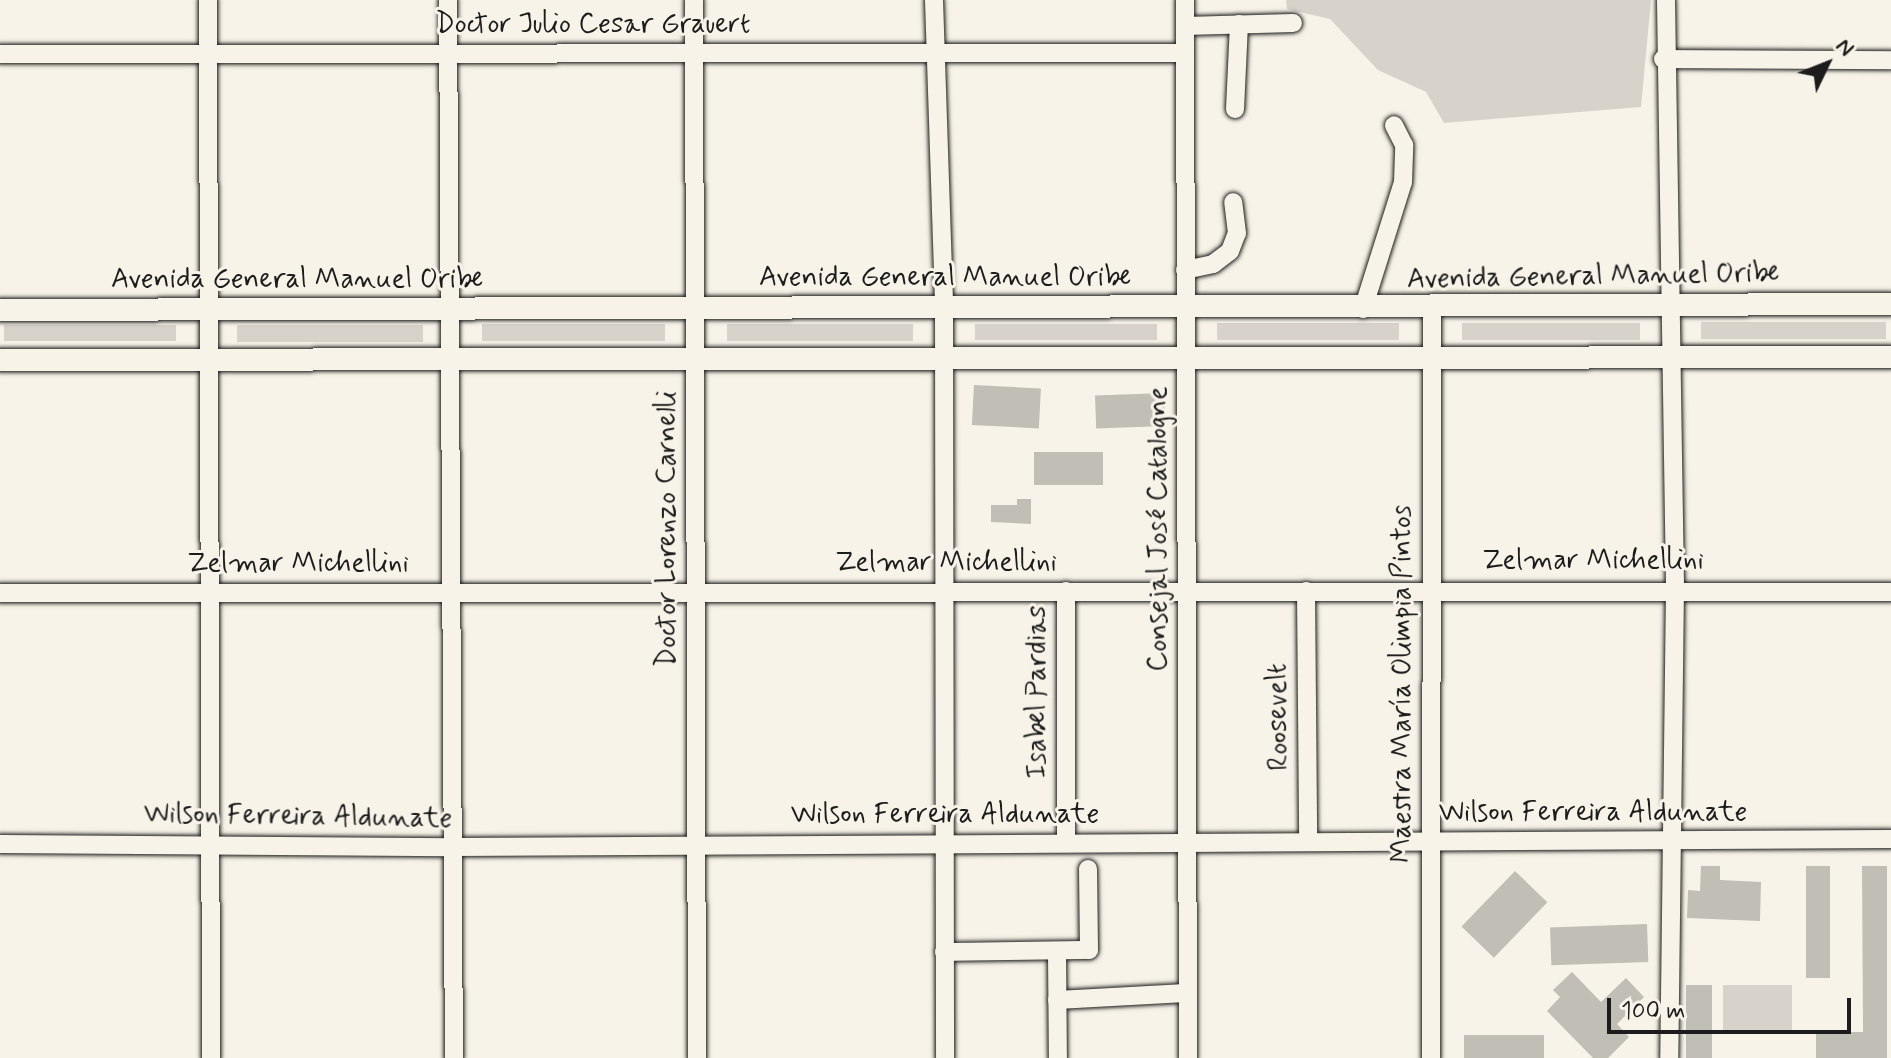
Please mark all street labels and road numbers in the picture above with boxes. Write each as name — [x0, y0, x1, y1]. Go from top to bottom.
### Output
street label: Doctor Julio Cesar Grauert — [434, 8, 752, 42]
street label: Avenida General Manuel Oribe — [1413, 257, 1773, 297]
street label: Avenida General Manuel Oribe — [765, 261, 1125, 295]
street label: Avenida General Manuel Oribe — [117, 263, 477, 297]
street label: Doctor Lorenzo Carnelli — [651, 382, 685, 676]
street label: Consejal José Catalogne — [1142, 386, 1176, 672]
street label: Maestra María Olimpia Pintos — [1386, 506, 1420, 862]
street label: Zelmar Michellini — [1483, 544, 1703, 578]
street label: Zelmar Michellini — [836, 546, 1056, 580]
street label: Zelmar Michellini — [188, 547, 408, 581]
street label: Isabel Pardias — [1021, 605, 1055, 779]
street label: Roosevelt — [1261, 663, 1297, 771]
street label: Wilson Ferreira Aldunate — [1441, 796, 1745, 830]
street label: Wilson Ferreira Aldunate — [146, 798, 450, 836]
street label: Wilson Ferreira Aldunate — [793, 798, 1097, 832]

